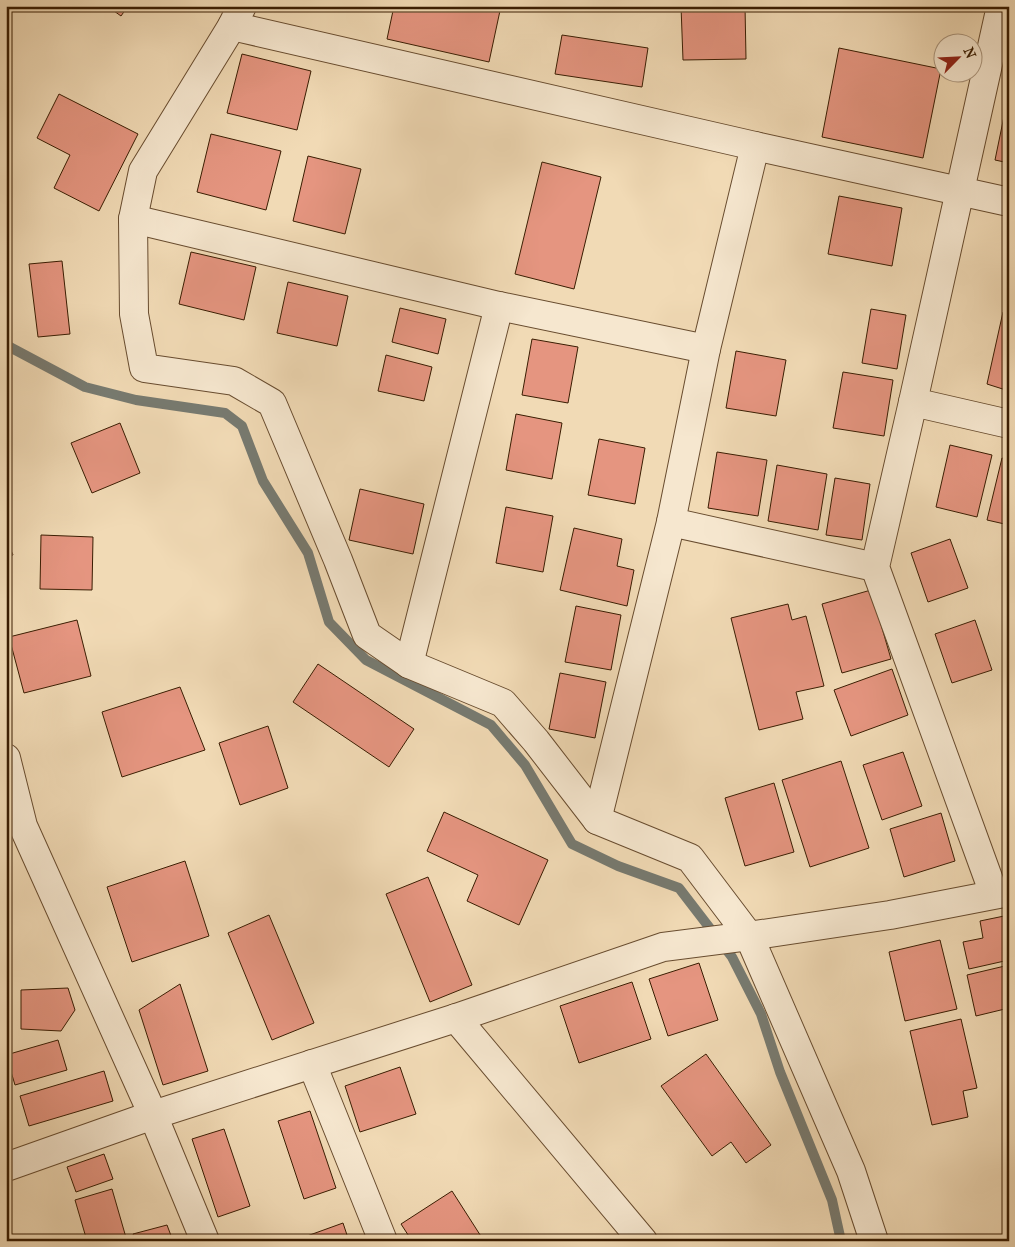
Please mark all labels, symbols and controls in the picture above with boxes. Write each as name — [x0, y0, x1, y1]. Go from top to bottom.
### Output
north arrow — [932, 32, 982, 82]
text: N — [959, 45, 979, 62]

